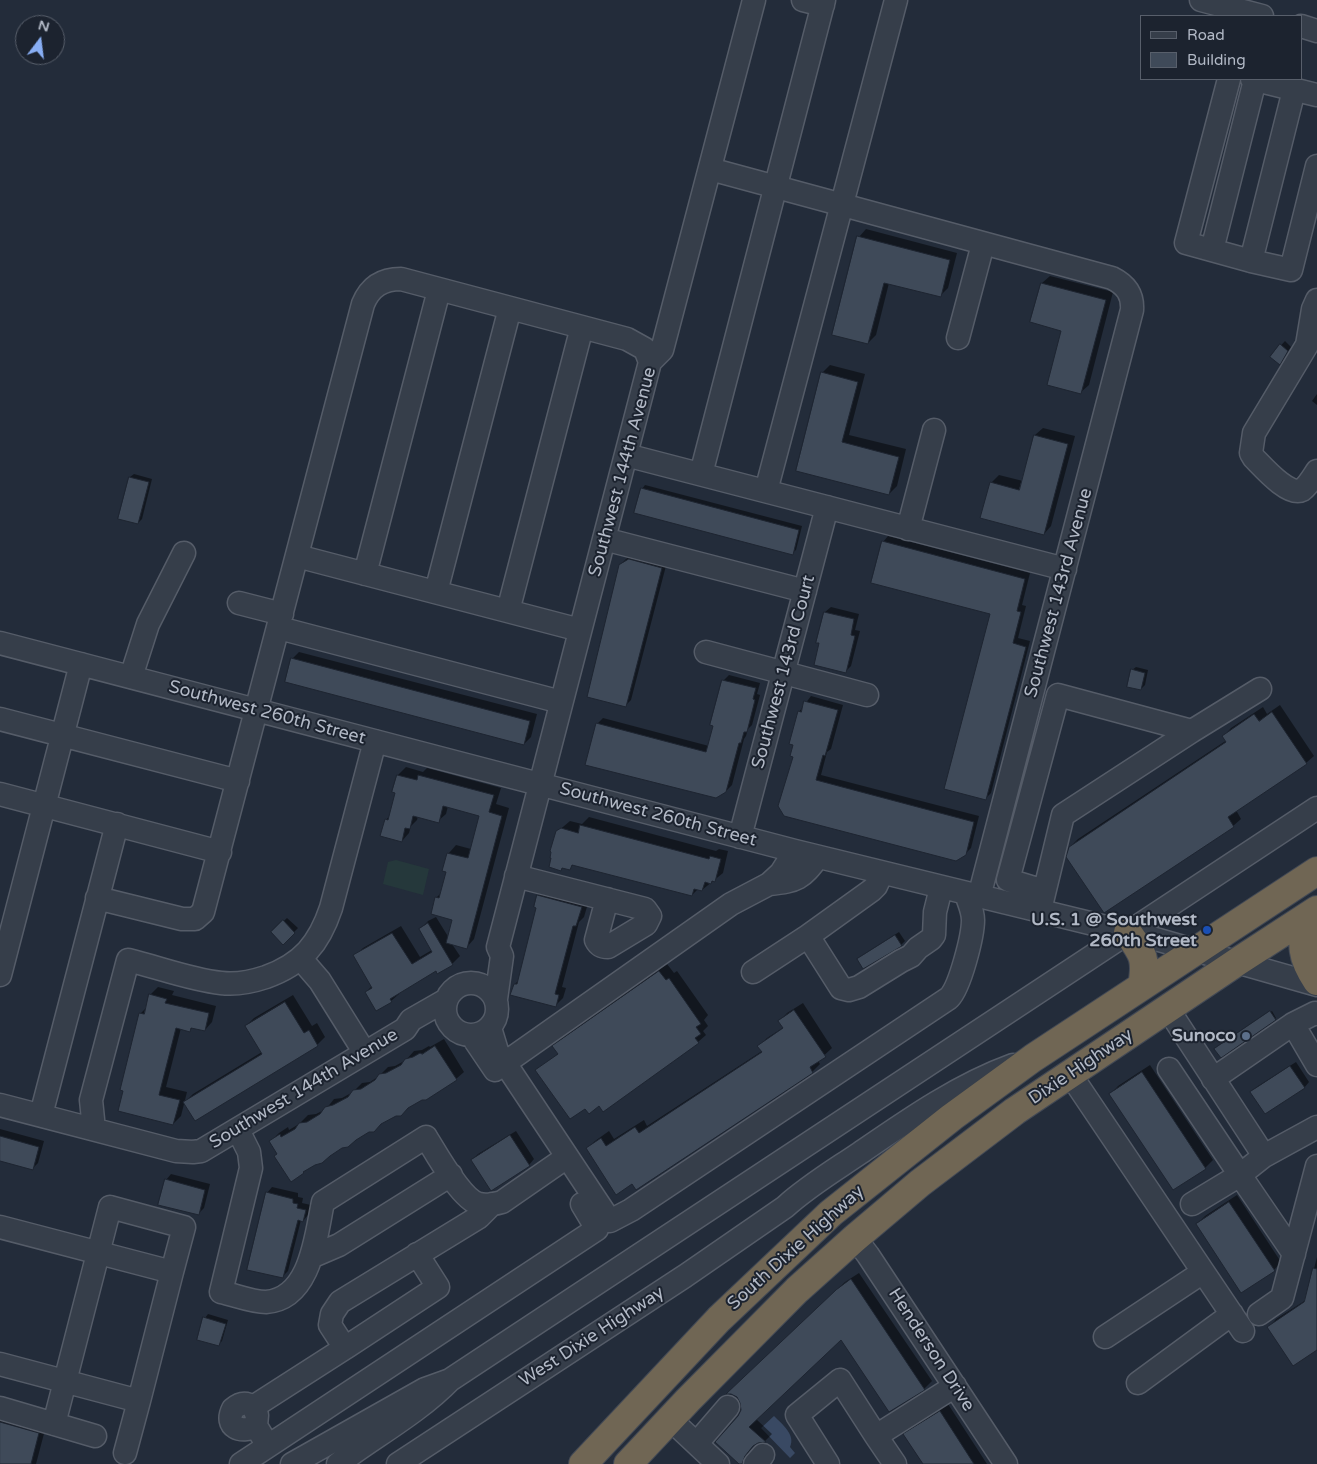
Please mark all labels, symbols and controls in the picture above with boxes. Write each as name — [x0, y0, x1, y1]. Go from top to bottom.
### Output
north arrow — [15, 15, 65, 65]
legend — [1140, 15, 1302, 80]
text: N — [36, 16, 51, 36]
text: Road — [1187, 26, 1225, 44]
text: Building — [1187, 51, 1246, 69]
street label: Southwest 144th Avenue — [585, 365, 661, 579]
street label: Southwest 143rd Avenue — [1021, 486, 1097, 700]
street label: Southwest 143rd Court — [748, 573, 820, 771]
street label: Southwest 260th Street — [166, 676, 368, 750]
street label: Southwest 260th Street — [557, 778, 759, 852]
place label: U.S. 1 @ Southwest 260th Street — [1031, 909, 1197, 952]
marker: U.S. 1 @ Southwest 260th Street — [1201, 924, 1213, 936]
street label: Southwest 144th Avenue — [206, 1024, 402, 1154]
street label: Dixie Highway — [1025, 1024, 1137, 1110]
place label: Sunoco — [1172, 1025, 1236, 1047]
marker: Sunoco — [1240, 1030, 1252, 1042]
street label: South Dixie Highway — [723, 1181, 869, 1315]
street label: West Dixie Highway — [515, 1282, 669, 1392]
street label: Henderson Drive — [883, 1284, 979, 1416]

